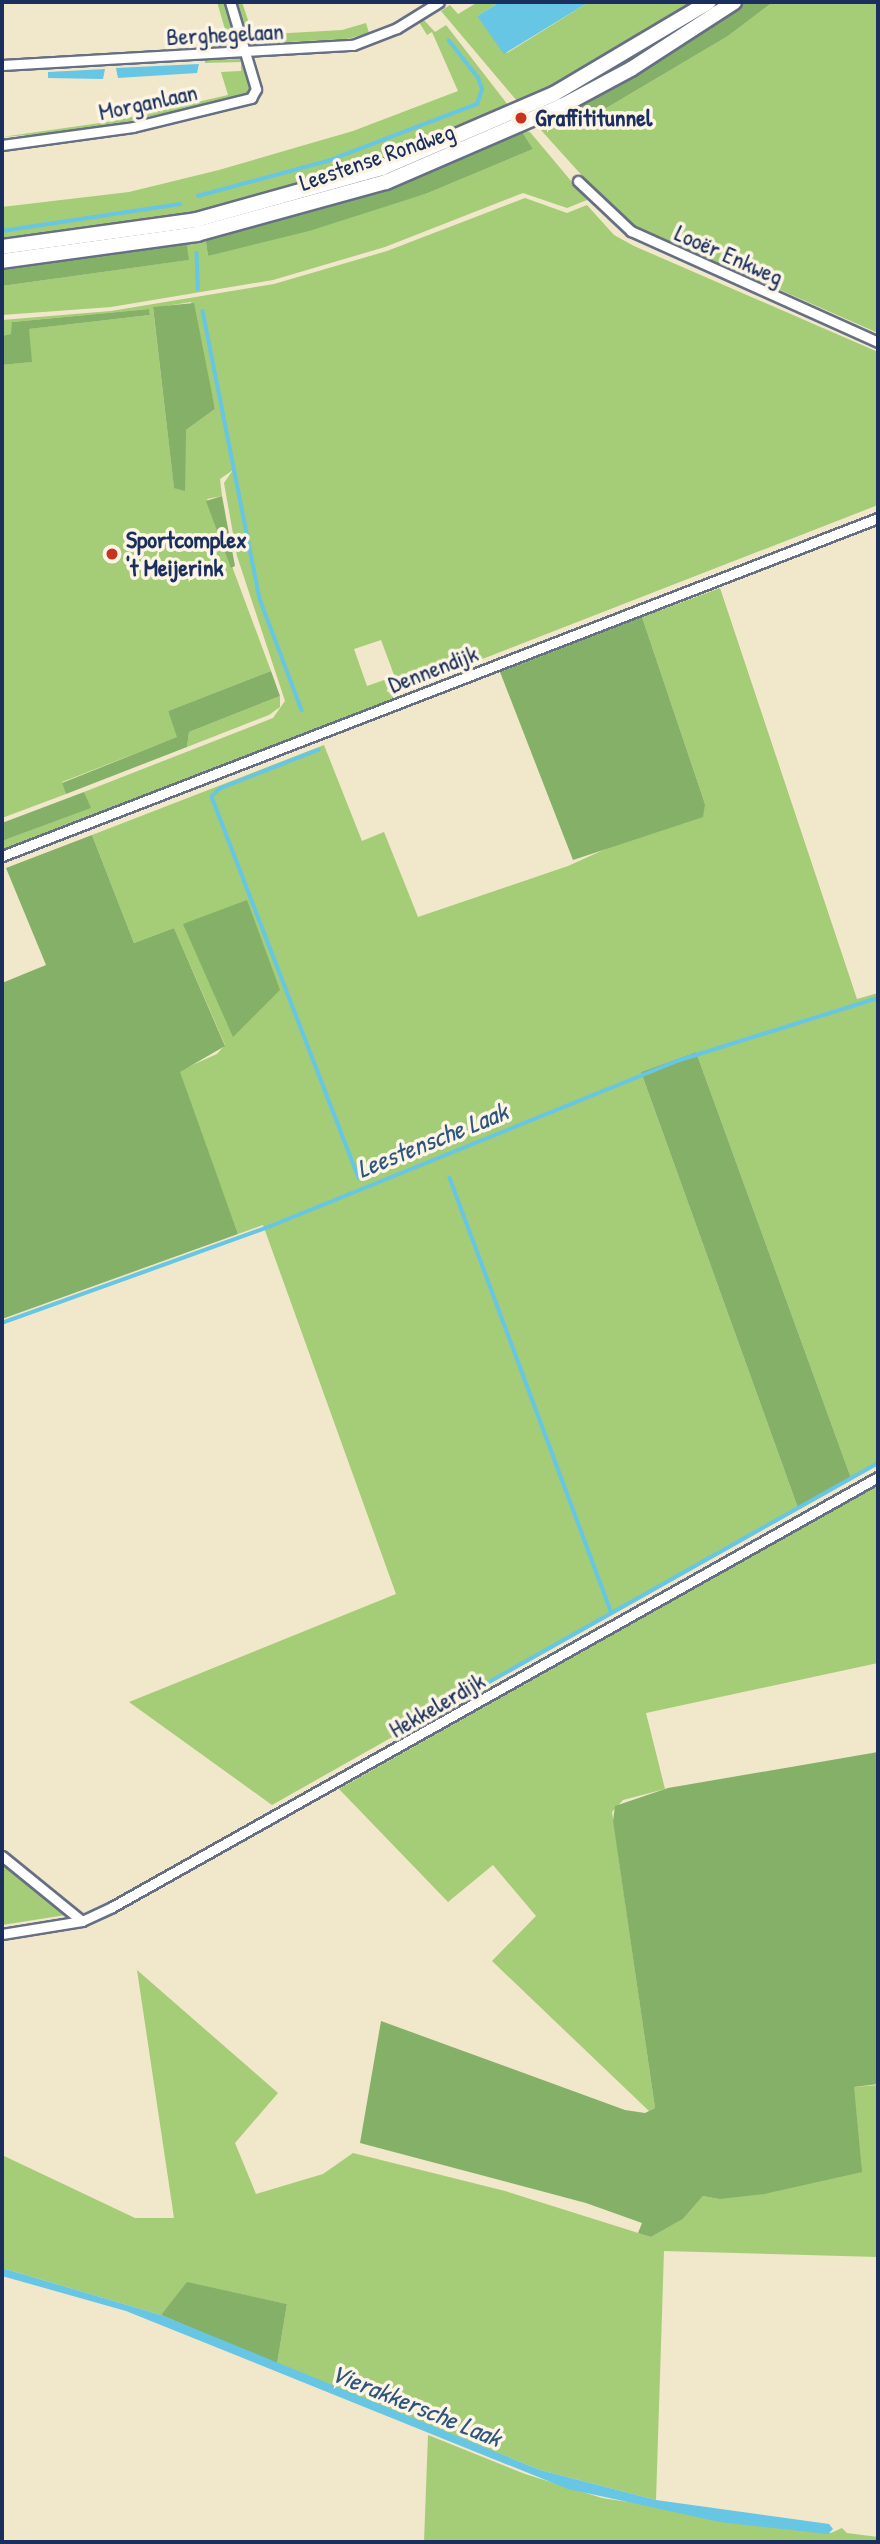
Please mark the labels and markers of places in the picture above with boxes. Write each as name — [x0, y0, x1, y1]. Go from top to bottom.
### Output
place label: Graffititunnel — [535, 104, 652, 132]
marker: Graffititunnel — [513, 110, 529, 126]
place label: Sportcomplex 't Meijerink — [126, 526, 247, 582]
marker: Sportcomplex 't Meijerink — [104, 546, 120, 562]

